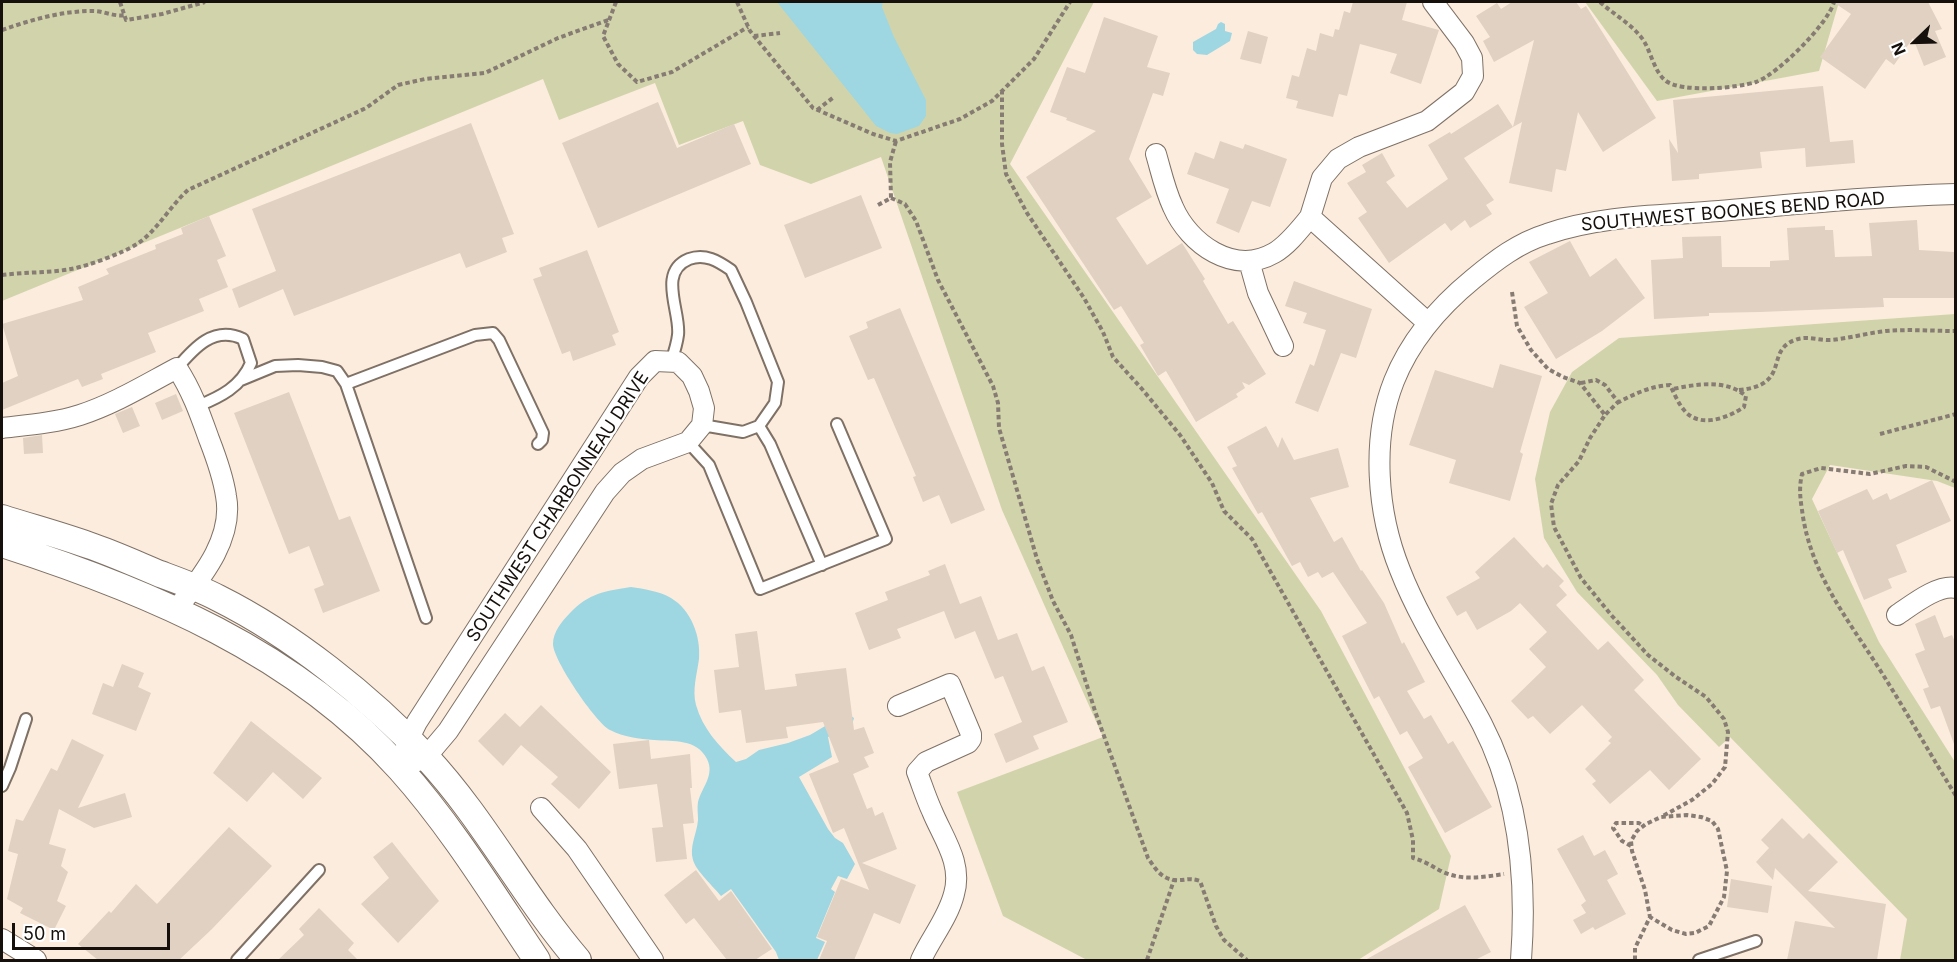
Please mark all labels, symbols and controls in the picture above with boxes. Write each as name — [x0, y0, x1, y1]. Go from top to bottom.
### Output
north arrow — [1885, 12, 1945, 72]
text: N — [1887, 40, 1910, 59]
street label: SOUTHWEST BOONES BEND ROAD — [1580, 188, 1886, 236]
street label: SOUTHWEST CHARBONNEAU DRIVE — [462, 368, 654, 646]
scale bar — [15, 911, 172, 949]
text: 50 m — [23, 923, 66, 944]

